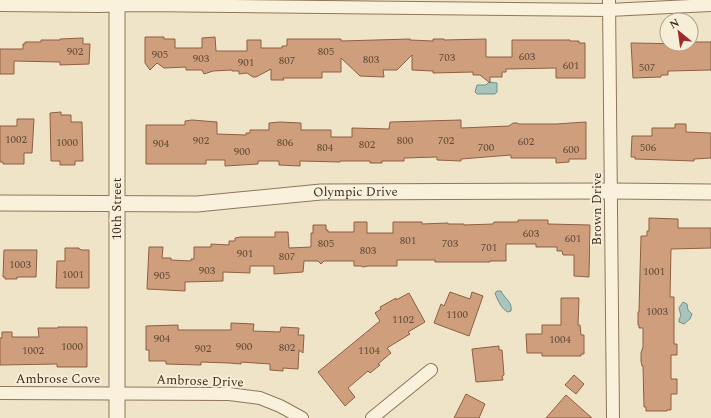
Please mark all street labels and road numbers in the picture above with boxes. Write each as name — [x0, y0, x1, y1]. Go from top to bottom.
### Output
street label: Brown Drive — [587, 172, 607, 246]
street label: 10th Street — [107, 177, 127, 240]
street label: Olympic Drive — [312, 182, 398, 203]
street label: Ambrose Cove — [16, 369, 100, 389]
street label: Ambrose Drive — [156, 369, 244, 393]

